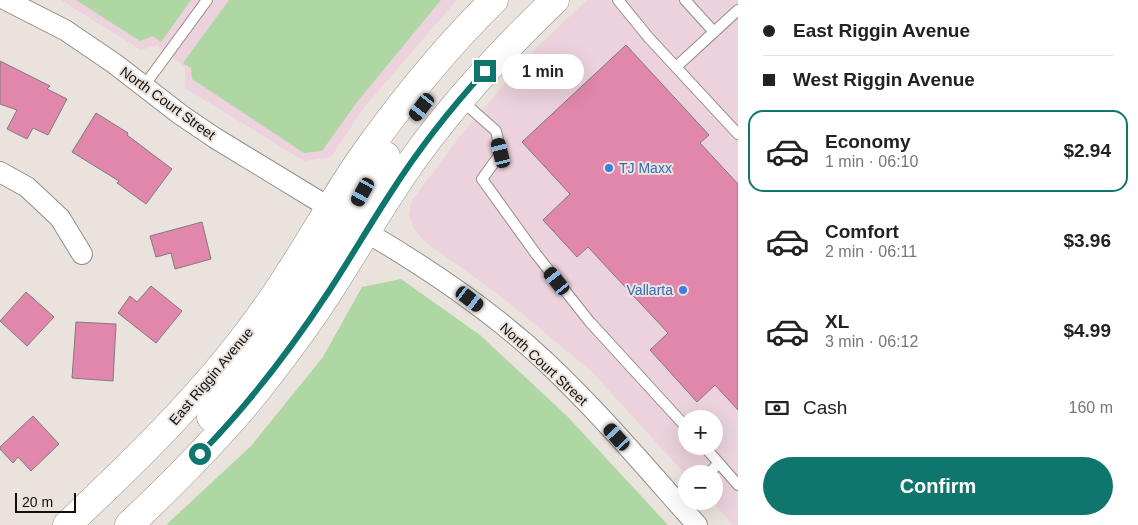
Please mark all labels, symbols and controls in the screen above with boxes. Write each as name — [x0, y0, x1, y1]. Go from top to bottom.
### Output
text: East Riggin Avenue — [793, 20, 970, 41]
callout: 1 min — [502, 54, 585, 88]
route end — [474, 60, 496, 82]
street label: North Court Street — [117, 63, 219, 143]
text: 1 min — [522, 63, 564, 80]
text: West Riggin Avenue — [793, 69, 975, 90]
car — [406, 91, 437, 123]
icon: car — [765, 129, 810, 174]
text: Economy — [825, 131, 911, 152]
car — [490, 137, 511, 169]
text: $2.94 — [1063, 140, 1111, 161]
text: 1 min · 06:10 — [825, 153, 918, 170]
place label: TJ Maxx — [619, 160, 672, 176]
marker: TJ Maxx — [603, 162, 615, 174]
car — [349, 175, 376, 209]
icon: car — [765, 219, 810, 264]
text: Comfort — [825, 221, 899, 242]
text: $3.96 — [1063, 230, 1111, 251]
text: 2 min · 06:11 — [825, 243, 917, 260]
car — [541, 265, 572, 297]
place label: Vallarta — [627, 282, 673, 298]
car — [453, 284, 486, 314]
marker: Vallarta — [677, 284, 689, 296]
icon: car — [765, 309, 810, 354]
text: XL — [825, 311, 849, 332]
street label: North Court Street — [497, 319, 591, 409]
text: $4.99 — [1063, 320, 1111, 341]
street label: East Riggin Avenue — [166, 324, 256, 428]
text: 3 min · 06:12 — [825, 333, 918, 350]
icon: cash — [763, 394, 791, 422]
text: Cash — [803, 397, 847, 418]
text: 160 m — [1069, 399, 1113, 416]
map controls — [678, 410, 723, 510]
button: + — [678, 410, 723, 455]
car — [601, 421, 632, 453]
route start — [189, 443, 211, 465]
button: Confirm — [763, 457, 1113, 515]
button: − — [678, 465, 723, 510]
scale bar — [15, 490, 76, 513]
text: 20 m — [22, 494, 53, 510]

